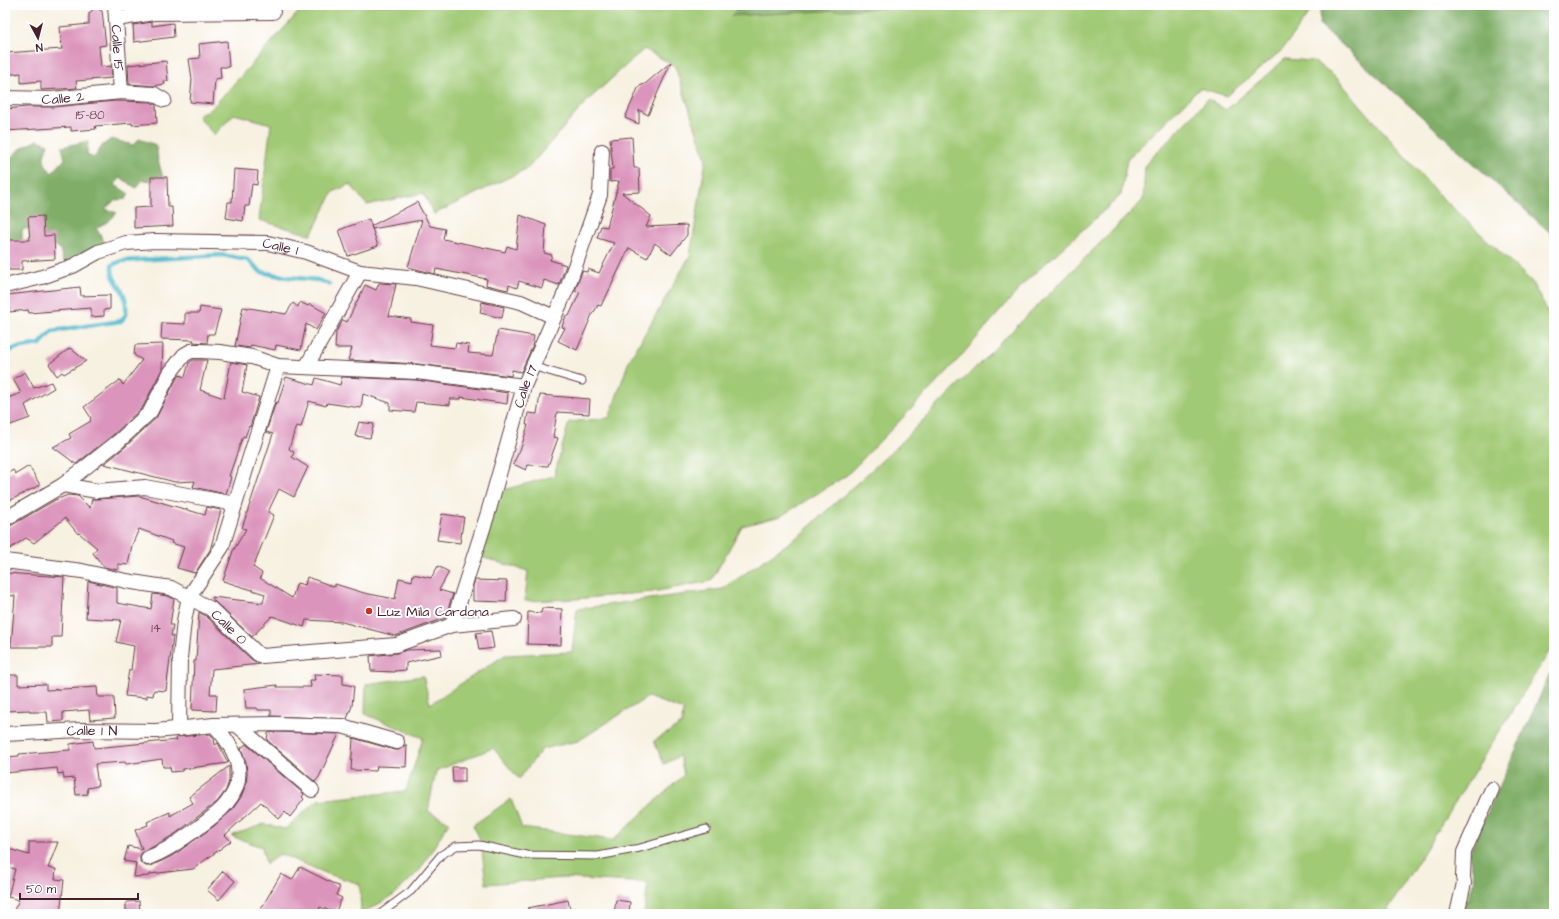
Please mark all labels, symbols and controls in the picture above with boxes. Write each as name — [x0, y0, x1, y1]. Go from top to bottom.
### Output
north arrow — [18, 18, 58, 58]
street label: Calle 15 — [105, 24, 129, 72]
text: N — [35, 40, 43, 55]
street label: Calle 2 — [41, 87, 85, 110]
house number: 15-80 — [75, 107, 105, 124]
street label: Calle 1 — [262, 234, 301, 261]
street label: Calle 17 — [509, 361, 543, 410]
place label: Luz Mila Cardona — [377, 602, 489, 622]
street label: Calle 0 — [206, 605, 251, 650]
marker: Luz Mila Cardona — [364, 606, 374, 616]
house number: 14 — [151, 620, 161, 637]
street label: Calle 1 N — [66, 721, 118, 742]
scale bar — [20, 875, 138, 901]
text: 50 m — [26, 881, 57, 898]

